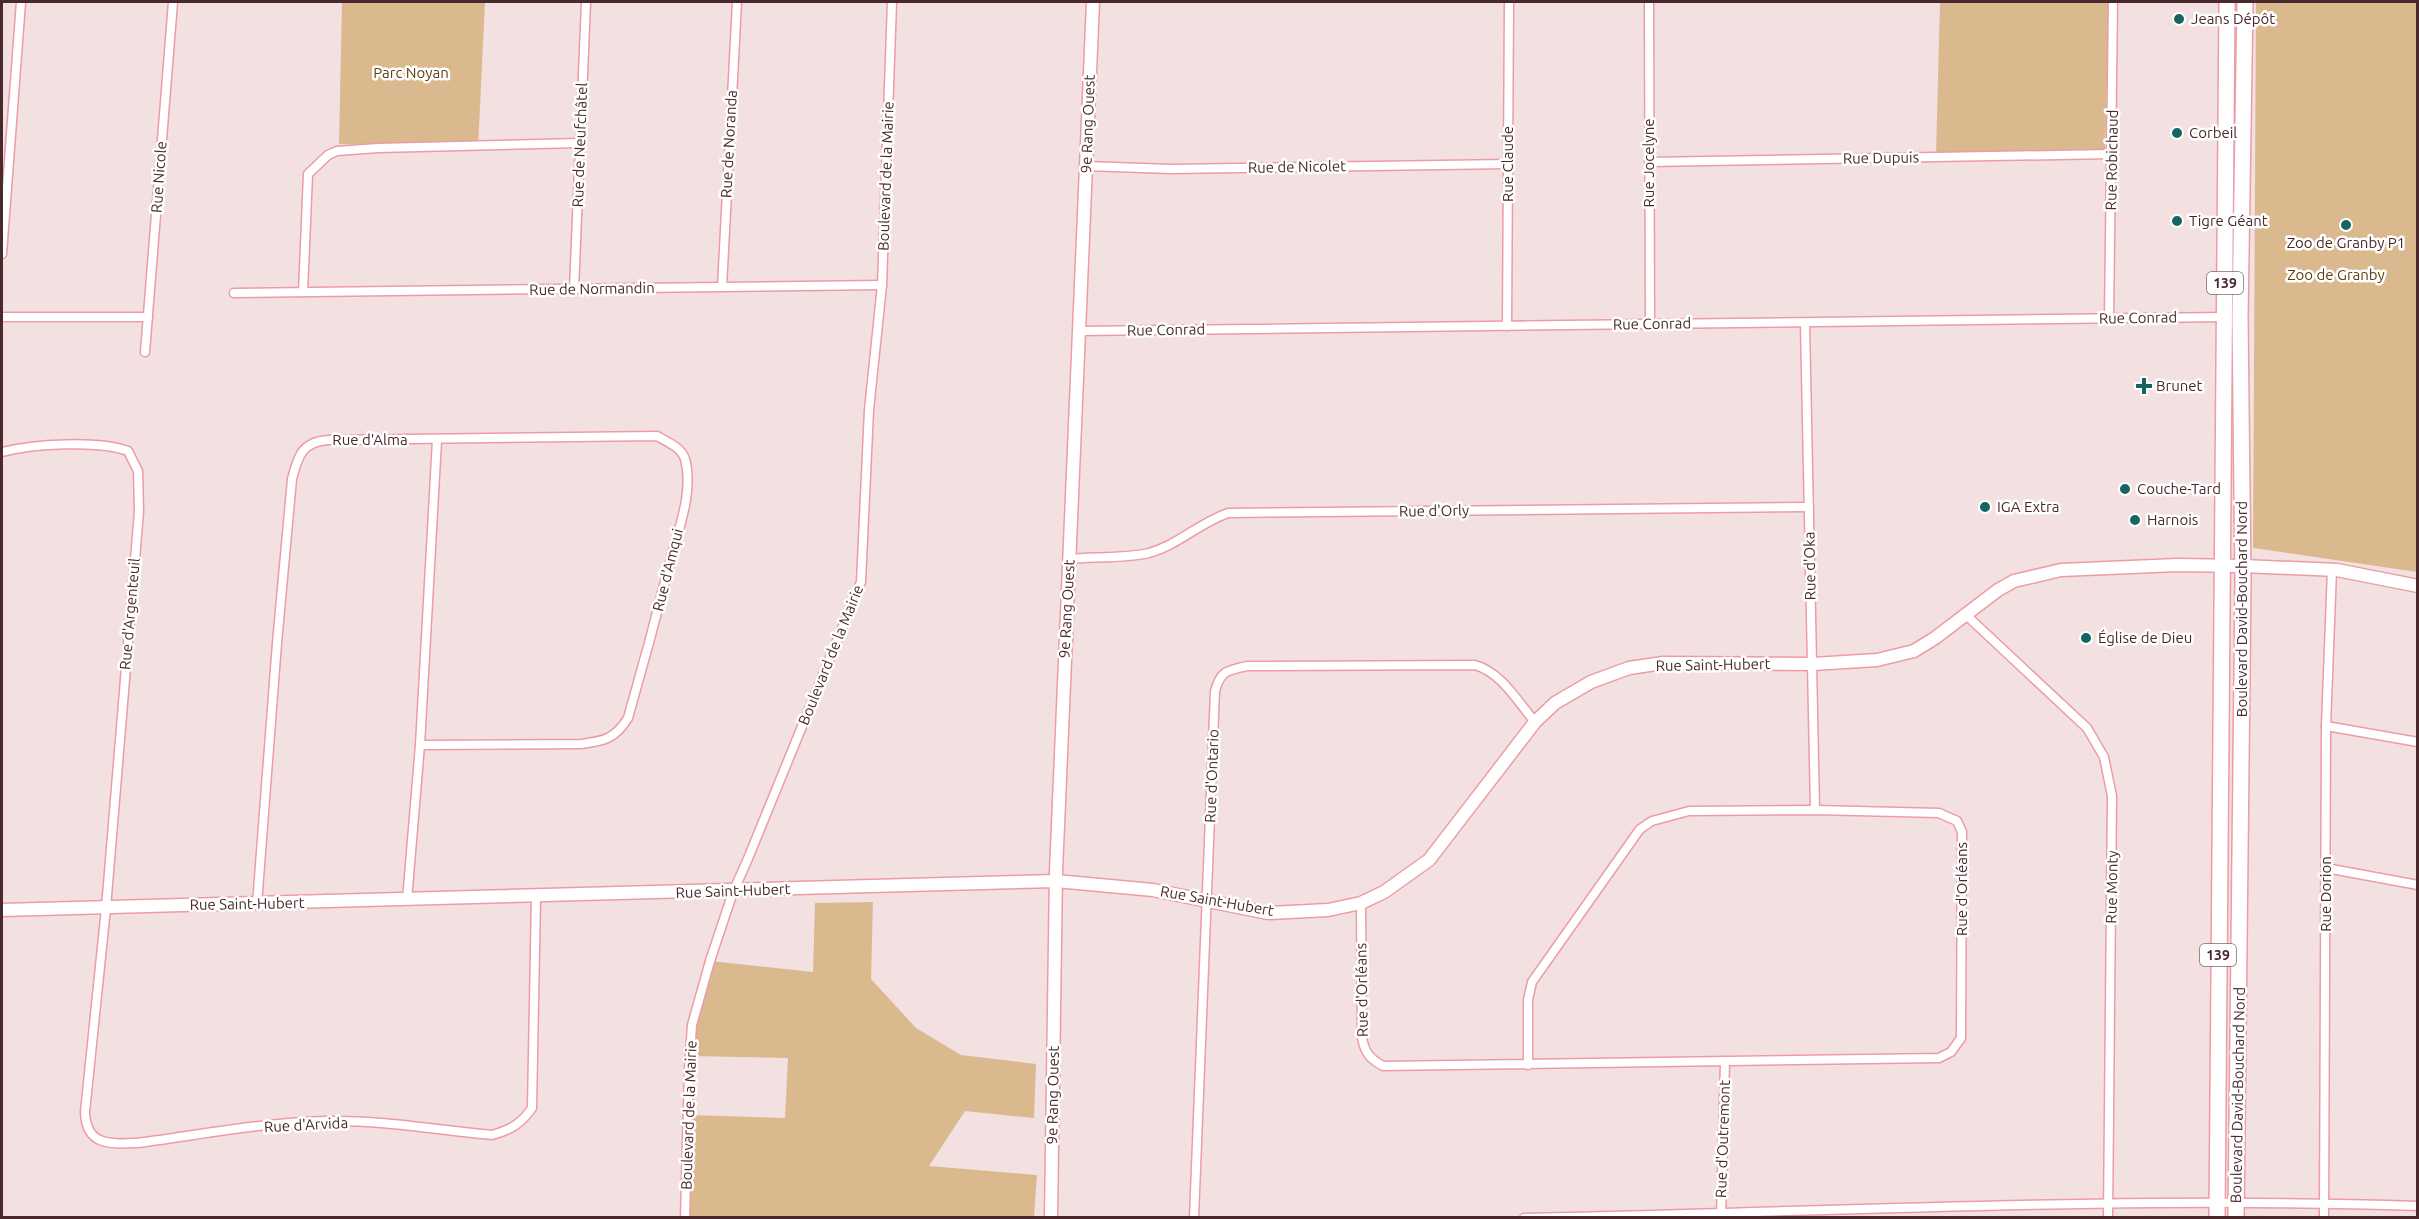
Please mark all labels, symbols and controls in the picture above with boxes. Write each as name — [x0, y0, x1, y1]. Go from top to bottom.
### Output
place label: Jeans Dépôt — [2191, 10, 2275, 27]
marker: Jeans Dépôt — [2172, 12, 2186, 26]
park label: Parc Noyan — [373, 64, 449, 81]
street label: 9e Rang Ouest — [1077, 74, 1098, 174]
street label: Rue de Neufchâtel — [569, 82, 590, 208]
street label: Rue de Noranda — [717, 90, 740, 198]
street label: Boulevard de la Mairie — [874, 101, 897, 251]
street label: Rue Robichaud — [2102, 109, 2121, 210]
street label: Rue Jocelyne — [1640, 119, 1657, 207]
place label: Corbeil — [2189, 124, 2237, 141]
street label: Rue Claude — [1499, 126, 1516, 202]
marker: Corbeil — [2170, 126, 2184, 140]
street label: Rue Nicole — [148, 141, 169, 213]
street label: Rue Dupuis — [1843, 148, 1919, 167]
street label: Rue de Nicolet — [1248, 157, 1346, 176]
place label: Tigre Géant — [2189, 212, 2268, 229]
marker: Tigre Géant — [2170, 214, 2184, 228]
marker: Zoo de Granby P1 — [2339, 218, 2353, 232]
place label: Zoo de Granby P1 — [2287, 234, 2405, 251]
park label: Zoo de Granby — [2287, 266, 2385, 283]
road number: 139 — [2207, 272, 2243, 294]
street label: Rue de Normandin — [529, 279, 655, 298]
street label: Rue Conrad — [2099, 308, 2177, 327]
street label: Rue Conrad — [1613, 314, 1691, 333]
street label: Rue Conrad — [1127, 320, 1205, 339]
place label: Brunet — [2156, 377, 2203, 394]
marker: Brunet — [2137, 379, 2151, 393]
street label: Rue d'Alma — [332, 431, 408, 448]
place label: Couche-Tard — [2137, 480, 2221, 497]
marker: Couche-Tard — [2118, 482, 2132, 496]
place label: IGA Extra — [1997, 498, 2059, 515]
marker: IGA Extra — [1978, 500, 1992, 514]
street label: Rue d'Orly — [1399, 501, 1469, 520]
street label: Boulevard David-Bouchard Nord — [2233, 501, 2250, 717]
place label: Harnois — [2147, 511, 2198, 528]
marker: Harnois — [2128, 513, 2142, 527]
street label: Rue d'Amqui — [649, 527, 686, 613]
street label: Rue d'Oka — [1800, 531, 1819, 601]
street label: Rue d'Argenteuil — [116, 557, 143, 671]
street label: 9e Rang Ouest — [1055, 559, 1078, 659]
street label: Boulevard de la Mairie — [795, 582, 866, 727]
place label: Église de Dieu — [2098, 629, 2192, 646]
marker: Église de Dieu — [2079, 631, 2093, 645]
street label: Rue Saint-Hubert — [1655, 655, 1771, 674]
street label: Rue d'Ontario — [1201, 729, 1222, 823]
street label: Rue d'Orléans — [1953, 842, 1970, 936]
street label: Rue Monty — [2102, 850, 2121, 924]
street label: Rue Dorion — [2317, 856, 2334, 932]
street label: Rue Saint-Hubert — [675, 880, 791, 901]
street label: Rue Saint-Hubert — [1159, 882, 1275, 919]
street label: Rue Saint-Hubert — [189, 894, 305, 913]
street label: Rue d'Orléans — [1352, 943, 1371, 1037]
road number: 139 — [2200, 944, 2236, 966]
street label: Boulevard David-Bouchard Nord — [2227, 987, 2248, 1203]
street label: Boulevard de la Mairie — [677, 1040, 700, 1190]
street label: 9e Rang Ouest — [1043, 1045, 1062, 1144]
street label: Rue d'Outremont — [1712, 1080, 1733, 1198]
street label: Rue d'Arvida — [263, 1114, 348, 1135]

